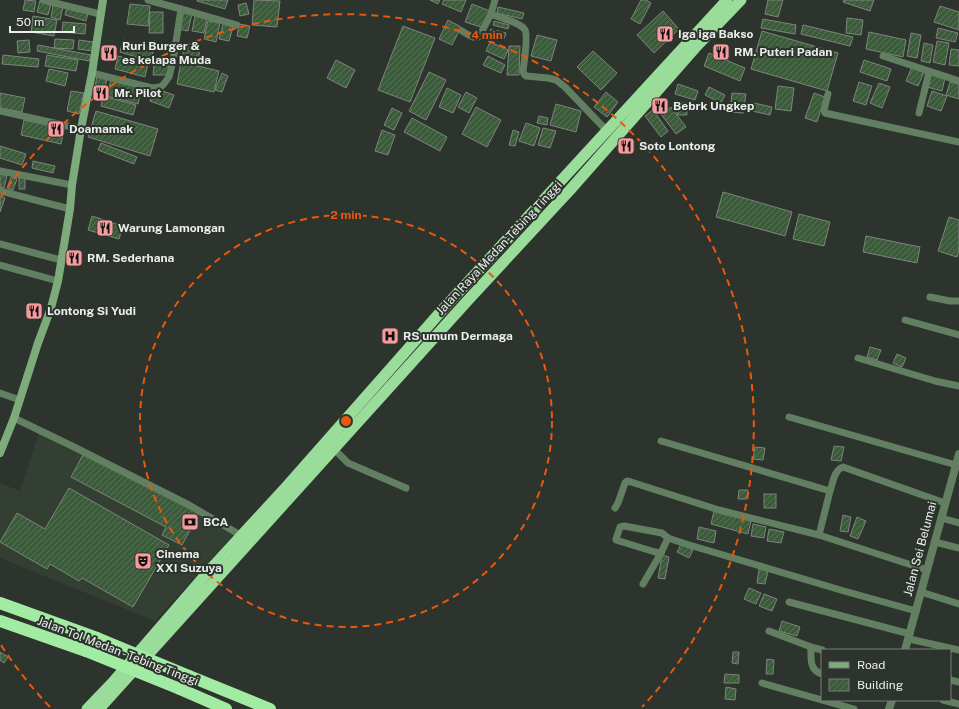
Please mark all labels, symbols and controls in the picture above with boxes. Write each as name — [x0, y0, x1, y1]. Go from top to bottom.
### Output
scale bar — [10, 8, 74, 34]
text: 50 m — [16, 15, 44, 29]
restaurant icon: Iga iga Bakso — [655, 24, 675, 44]
place label: Iga iga Bakso — [678, 27, 754, 41]
text: 4 min — [471, 28, 503, 42]
place label: Ruri Burger & es kelapa Muda — [122, 39, 211, 67]
restaurant icon: RM. Puteri Padan — [711, 42, 731, 62]
restaurant icon: Ruri Burger & es kelapa Muda — [99, 43, 119, 63]
place label: RM. Puteri Padan — [734, 45, 832, 59]
restaurant icon: Mr. Pilot — [91, 83, 111, 103]
place label: Mr. Pilot — [114, 86, 162, 100]
restaurant icon: Bebrk Ungkep — [650, 96, 670, 116]
place label: Bebrk Ungkep — [673, 99, 754, 113]
restaurant icon: Doamamak — [46, 119, 66, 139]
place label: Doamamak — [69, 122, 133, 136]
restaurant icon: Soto Lontong — [616, 136, 636, 156]
place label: Soto Lontong — [639, 139, 716, 153]
street label: Jalan Raya Medan-Tebing Tinggi — [433, 178, 565, 318]
text: 2 min — [330, 208, 362, 222]
restaurant icon: Warung Lamongan — [95, 218, 115, 238]
place label: Warung Lamongan — [118, 221, 225, 235]
restaurant icon: RM. Sederhana — [64, 248, 84, 268]
place label: RM. Sederhana — [87, 251, 175, 265]
restaurant icon: Lontong Si Yudi — [24, 301, 44, 321]
place label: Lontong Si Yudi — [47, 304, 136, 318]
hospital icon: RS umum Dermaga — [380, 326, 400, 346]
place label: RS umum Dermaga — [403, 329, 513, 343]
centre of rings — [339, 414, 353, 428]
street label: Jalan Sei Belumai — [901, 500, 939, 598]
bank icon: BCA — [180, 512, 200, 532]
place label: BCA — [203, 515, 229, 529]
place label: Cinema XXI Suzuya — [156, 547, 222, 575]
theatre icon: Cinema XXI Suzuya — [133, 551, 153, 571]
street label: Jalan Tol Medan - Tebing Tinggi — [35, 614, 201, 688]
legend — [821, 649, 951, 701]
text: Road — [857, 658, 885, 672]
text: Building — [857, 678, 903, 692]

